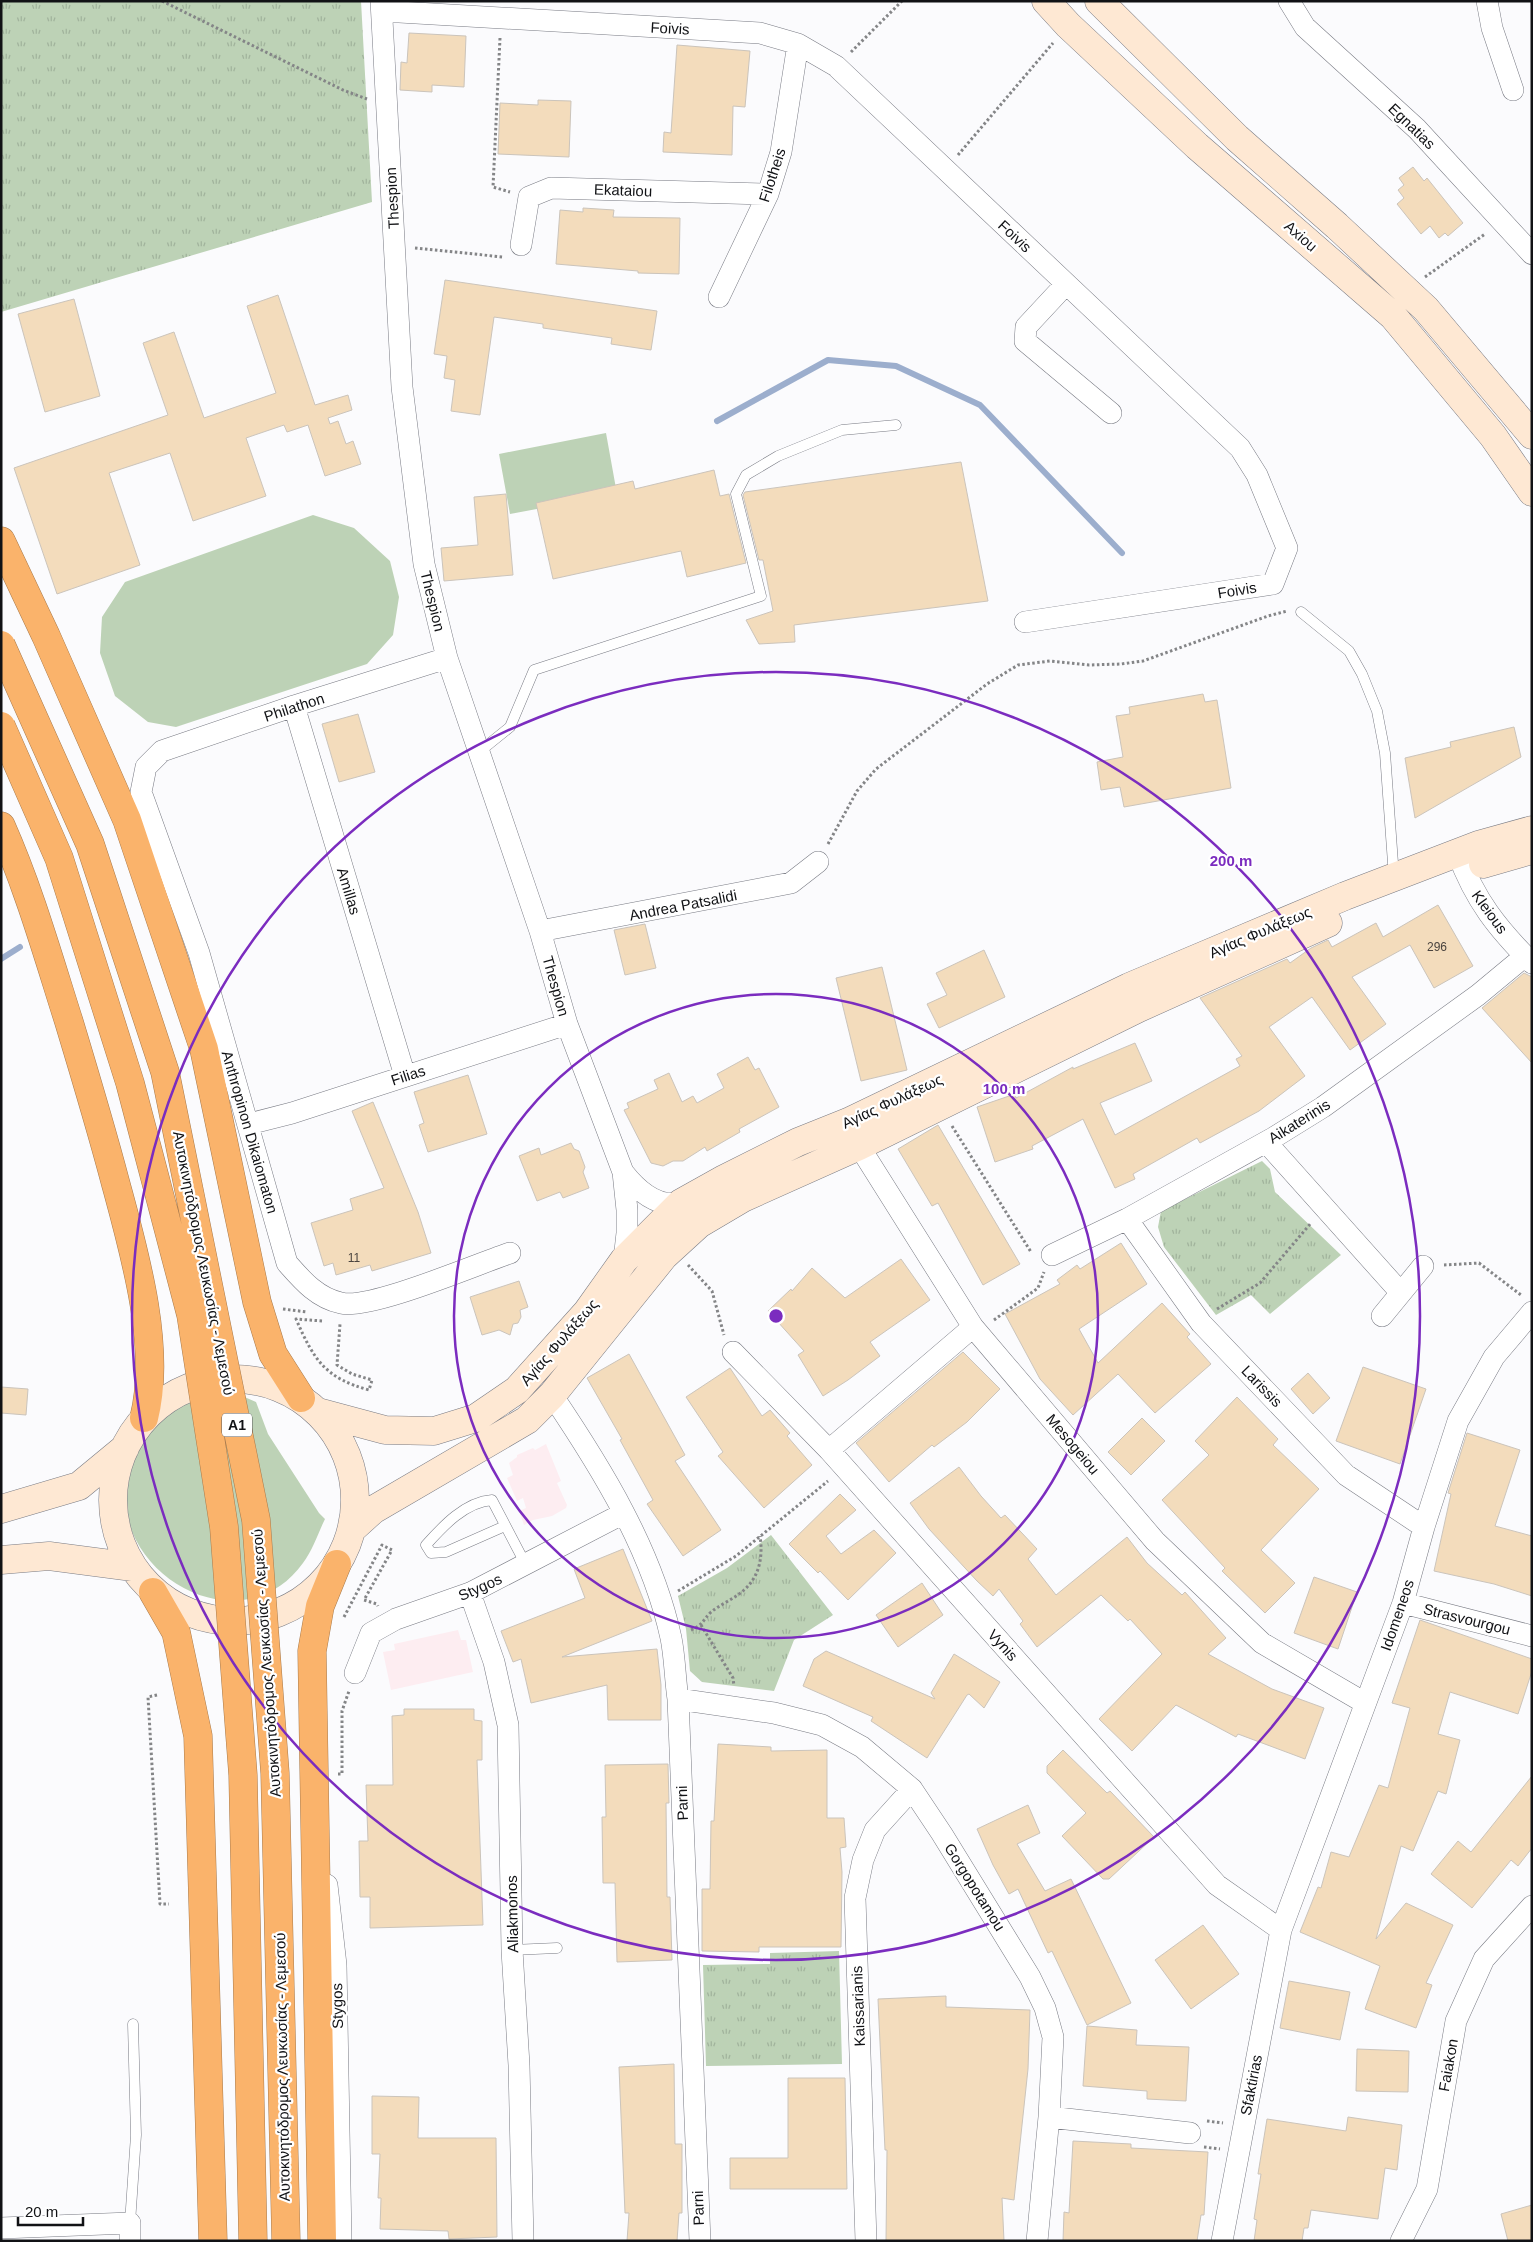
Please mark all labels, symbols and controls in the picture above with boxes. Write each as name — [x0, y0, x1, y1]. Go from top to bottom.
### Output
street label: Foivis — [650, 18, 690, 38]
street label: Egnatias — [1385, 100, 1439, 152]
street label: Filotheis — [755, 146, 789, 204]
street label: Thespion — [382, 167, 402, 229]
street label: Ekataiou — [594, 180, 652, 200]
street label: Foivis — [995, 216, 1035, 256]
street label: Axiou — [1281, 217, 1321, 255]
street label: Thespion — [417, 569, 449, 633]
street label: Foivis — [1216, 579, 1258, 601]
street label: Philathon — [262, 689, 326, 725]
text: 200 m — [1210, 852, 1252, 869]
street label: Amillas — [334, 865, 364, 917]
street label: Andrea Patsalidi — [628, 886, 738, 924]
street label: Kleious — [1469, 887, 1511, 937]
street label: Αγίας Φυλάξεως — [1206, 903, 1314, 961]
house number: 296 — [1427, 940, 1447, 954]
street label: Thespion — [539, 954, 573, 1018]
street label: Anthropinon Dikaiomaton — [219, 1049, 281, 1215]
street label: Filias — [389, 1062, 427, 1088]
street label: Αγίας Φυλάξεως — [839, 1070, 945, 1132]
text: 100 m — [983, 1080, 1025, 1097]
street label: Aikaterinis — [1265, 1095, 1333, 1147]
street label: Αυτοκινητόδρομος Λευκωσίας - Λεμεσού — [170, 1129, 238, 1397]
house number: 11 — [348, 1251, 361, 1265]
street label: Αγίας Φυλάξεως — [517, 1295, 601, 1389]
centre of rings — [767, 1307, 785, 1325]
street label: Larissis — [1238, 1362, 1286, 1410]
street label: Mesogeiou — [1043, 1410, 1103, 1478]
road number: A1 — [222, 1414, 252, 1436]
street label: Αυτοκινητόδρομος Λευκωσίας - Λεμεσού — [248, 1528, 284, 1798]
street label: Stygos — [456, 1570, 504, 1604]
street label: Idomeneos — [1377, 1577, 1417, 1653]
street label: Strasvourgou — [1422, 1600, 1512, 1638]
street label: Vynis — [985, 1626, 1021, 1664]
street label: Parni — [673, 1785, 691, 1821]
street label: Gorgopotamou — [941, 1840, 1009, 1934]
street label: Aliakmonos — [503, 1875, 521, 1953]
street label: Αυτοκινητόδρομος Λευκωσίας - Λεμεσού — [271, 1932, 293, 2202]
street label: Kaissarianis — [848, 1965, 868, 2047]
street label: Stygos — [328, 1983, 346, 2029]
street label: Faiakon — [1435, 2037, 1461, 2093]
street label: Sfaktirias — [1237, 2053, 1265, 2117]
street label: Parni — [689, 2190, 707, 2226]
scale bar — [18, 2194, 82, 2226]
text: 20 m — [25, 2203, 58, 2220]

